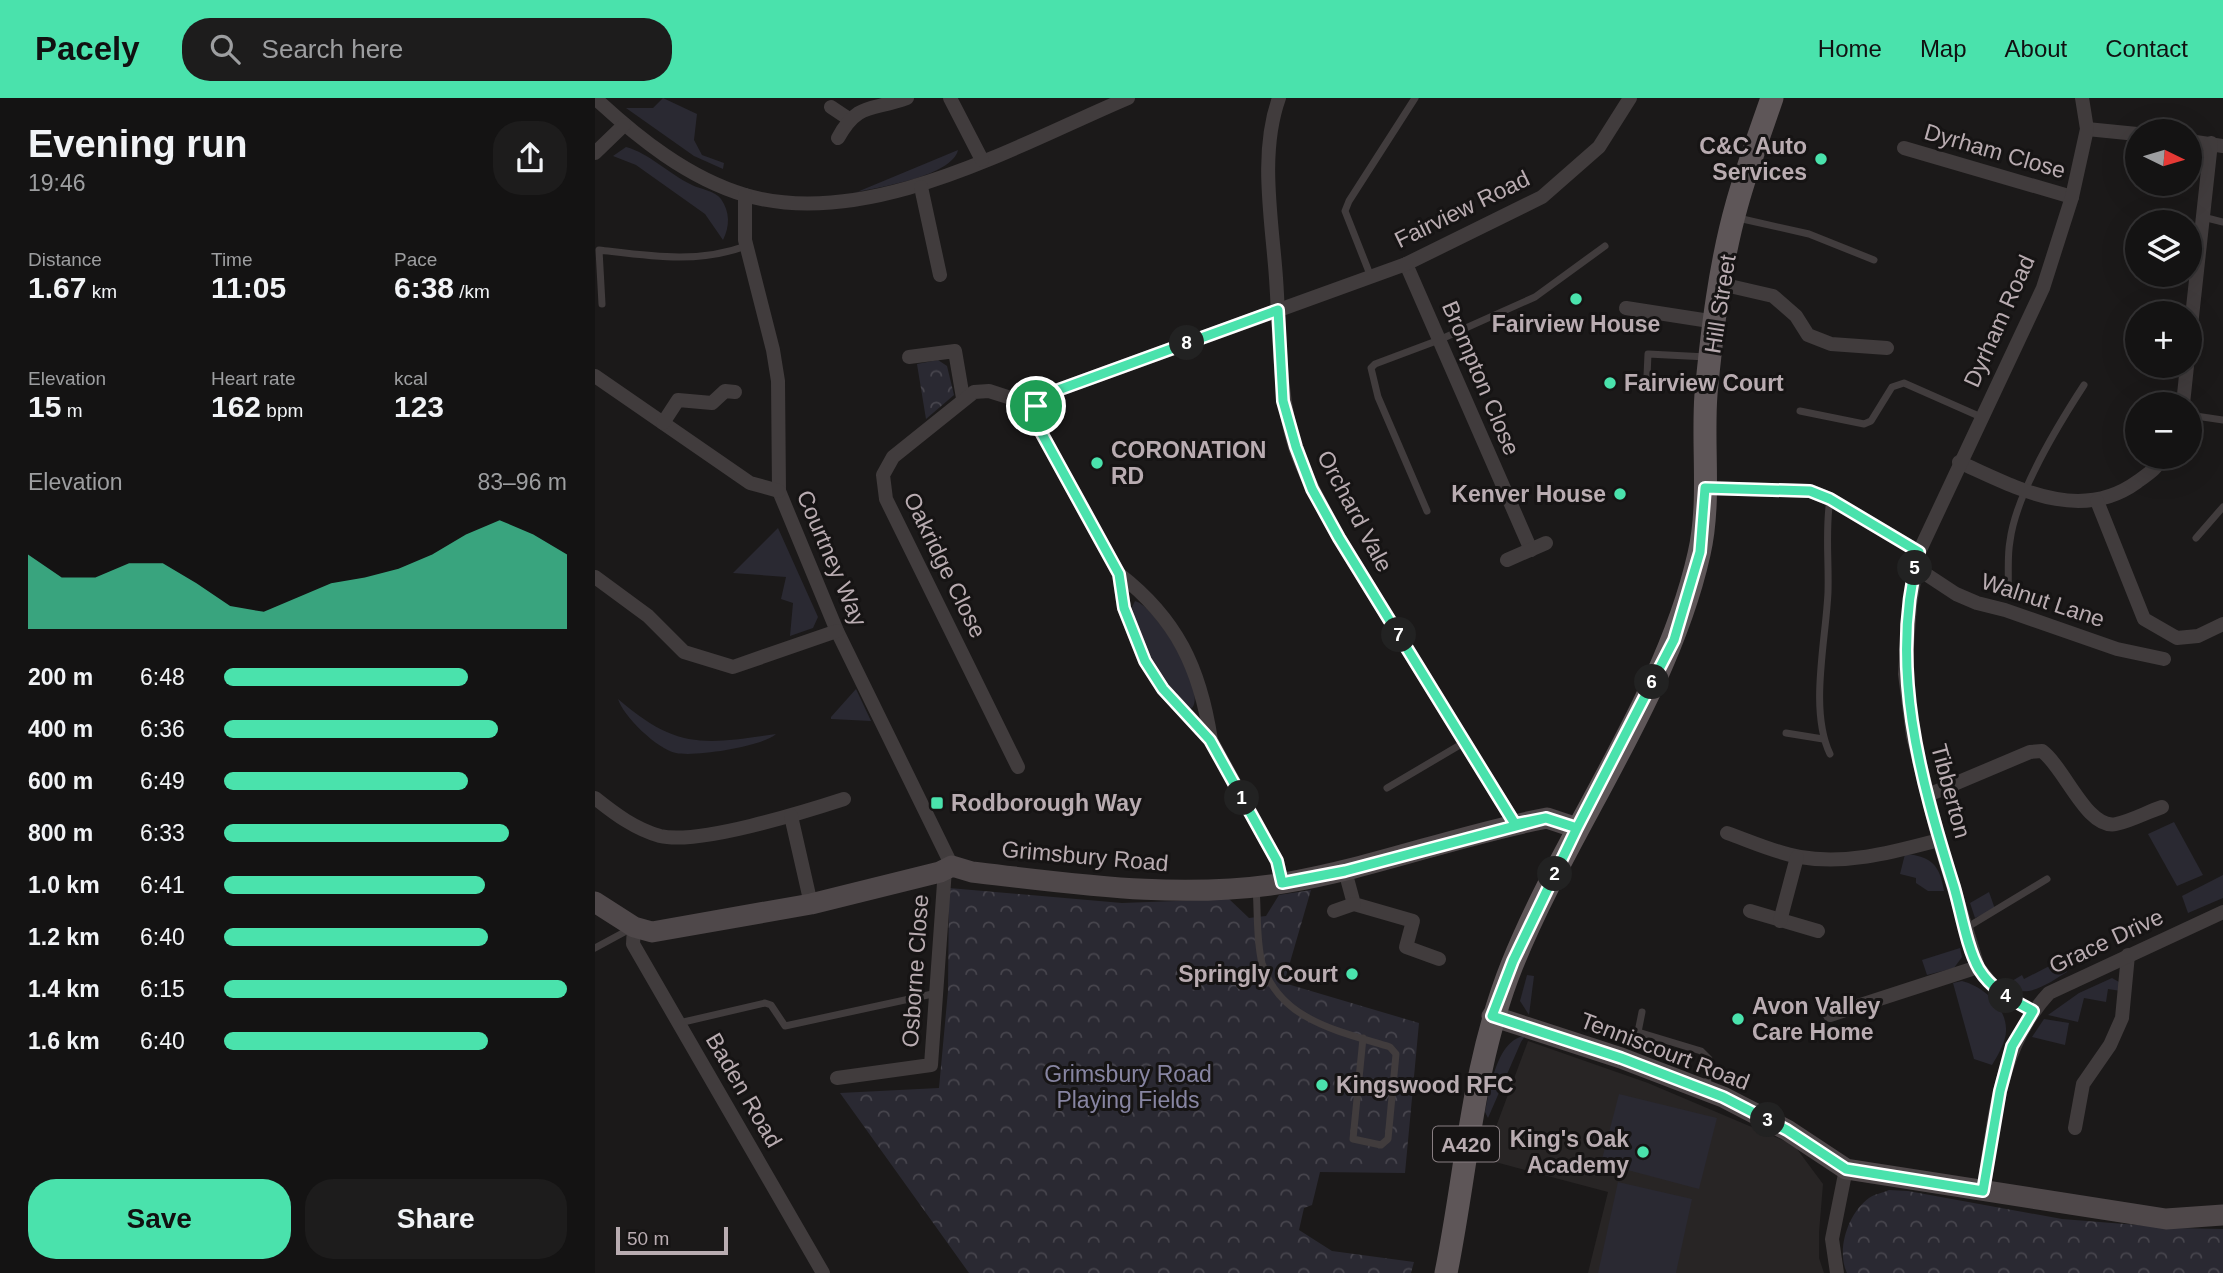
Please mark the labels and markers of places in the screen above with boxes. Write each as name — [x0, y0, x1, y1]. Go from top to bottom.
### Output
place label: C&C Auto Services — [1699, 133, 1807, 185]
marker: C&C Auto Services — [1813, 151, 1829, 167]
marker: Fairview House — [1568, 291, 1584, 307]
place label: Fairview House — [1492, 311, 1660, 337]
pin: 8 — [1169, 326, 1205, 360]
place label: Fairview Court — [1624, 370, 1784, 396]
marker: Fairview Court — [1602, 375, 1618, 391]
pin — [1006, 376, 1066, 436]
place label: CORONATION RD — [1111, 437, 1266, 489]
marker: CORONATION RD — [1089, 455, 1105, 471]
place label: Kenver House — [1451, 481, 1606, 507]
marker: Kenver House — [1612, 486, 1628, 502]
pin: 5 — [1897, 550, 1933, 586]
pin: 7 — [1381, 618, 1417, 652]
pin: 6 — [1635, 664, 1669, 700]
pin: 1 — [1225, 780, 1259, 816]
place label: Rodborough Way — [951, 790, 1142, 816]
marker: Rodborough Way — [929, 795, 945, 811]
pin: 2 — [1537, 856, 1573, 892]
place label: Springly Court — [1178, 961, 1338, 987]
marker: Springly Court — [1344, 966, 1360, 982]
pin: 4 — [1989, 978, 2023, 1014]
place label: Avon Valley Care Home — [1752, 993, 1880, 1045]
marker: Avon Valley Care Home — [1730, 1011, 1746, 1027]
place label: Kingswood RFC — [1336, 1072, 1514, 1098]
marker: Kingswood RFC — [1314, 1077, 1330, 1093]
pin: 3 — [1751, 1102, 1785, 1138]
place label: King's Oak Academy — [1510, 1126, 1629, 1178]
marker: King's Oak Academy — [1635, 1144, 1651, 1160]

